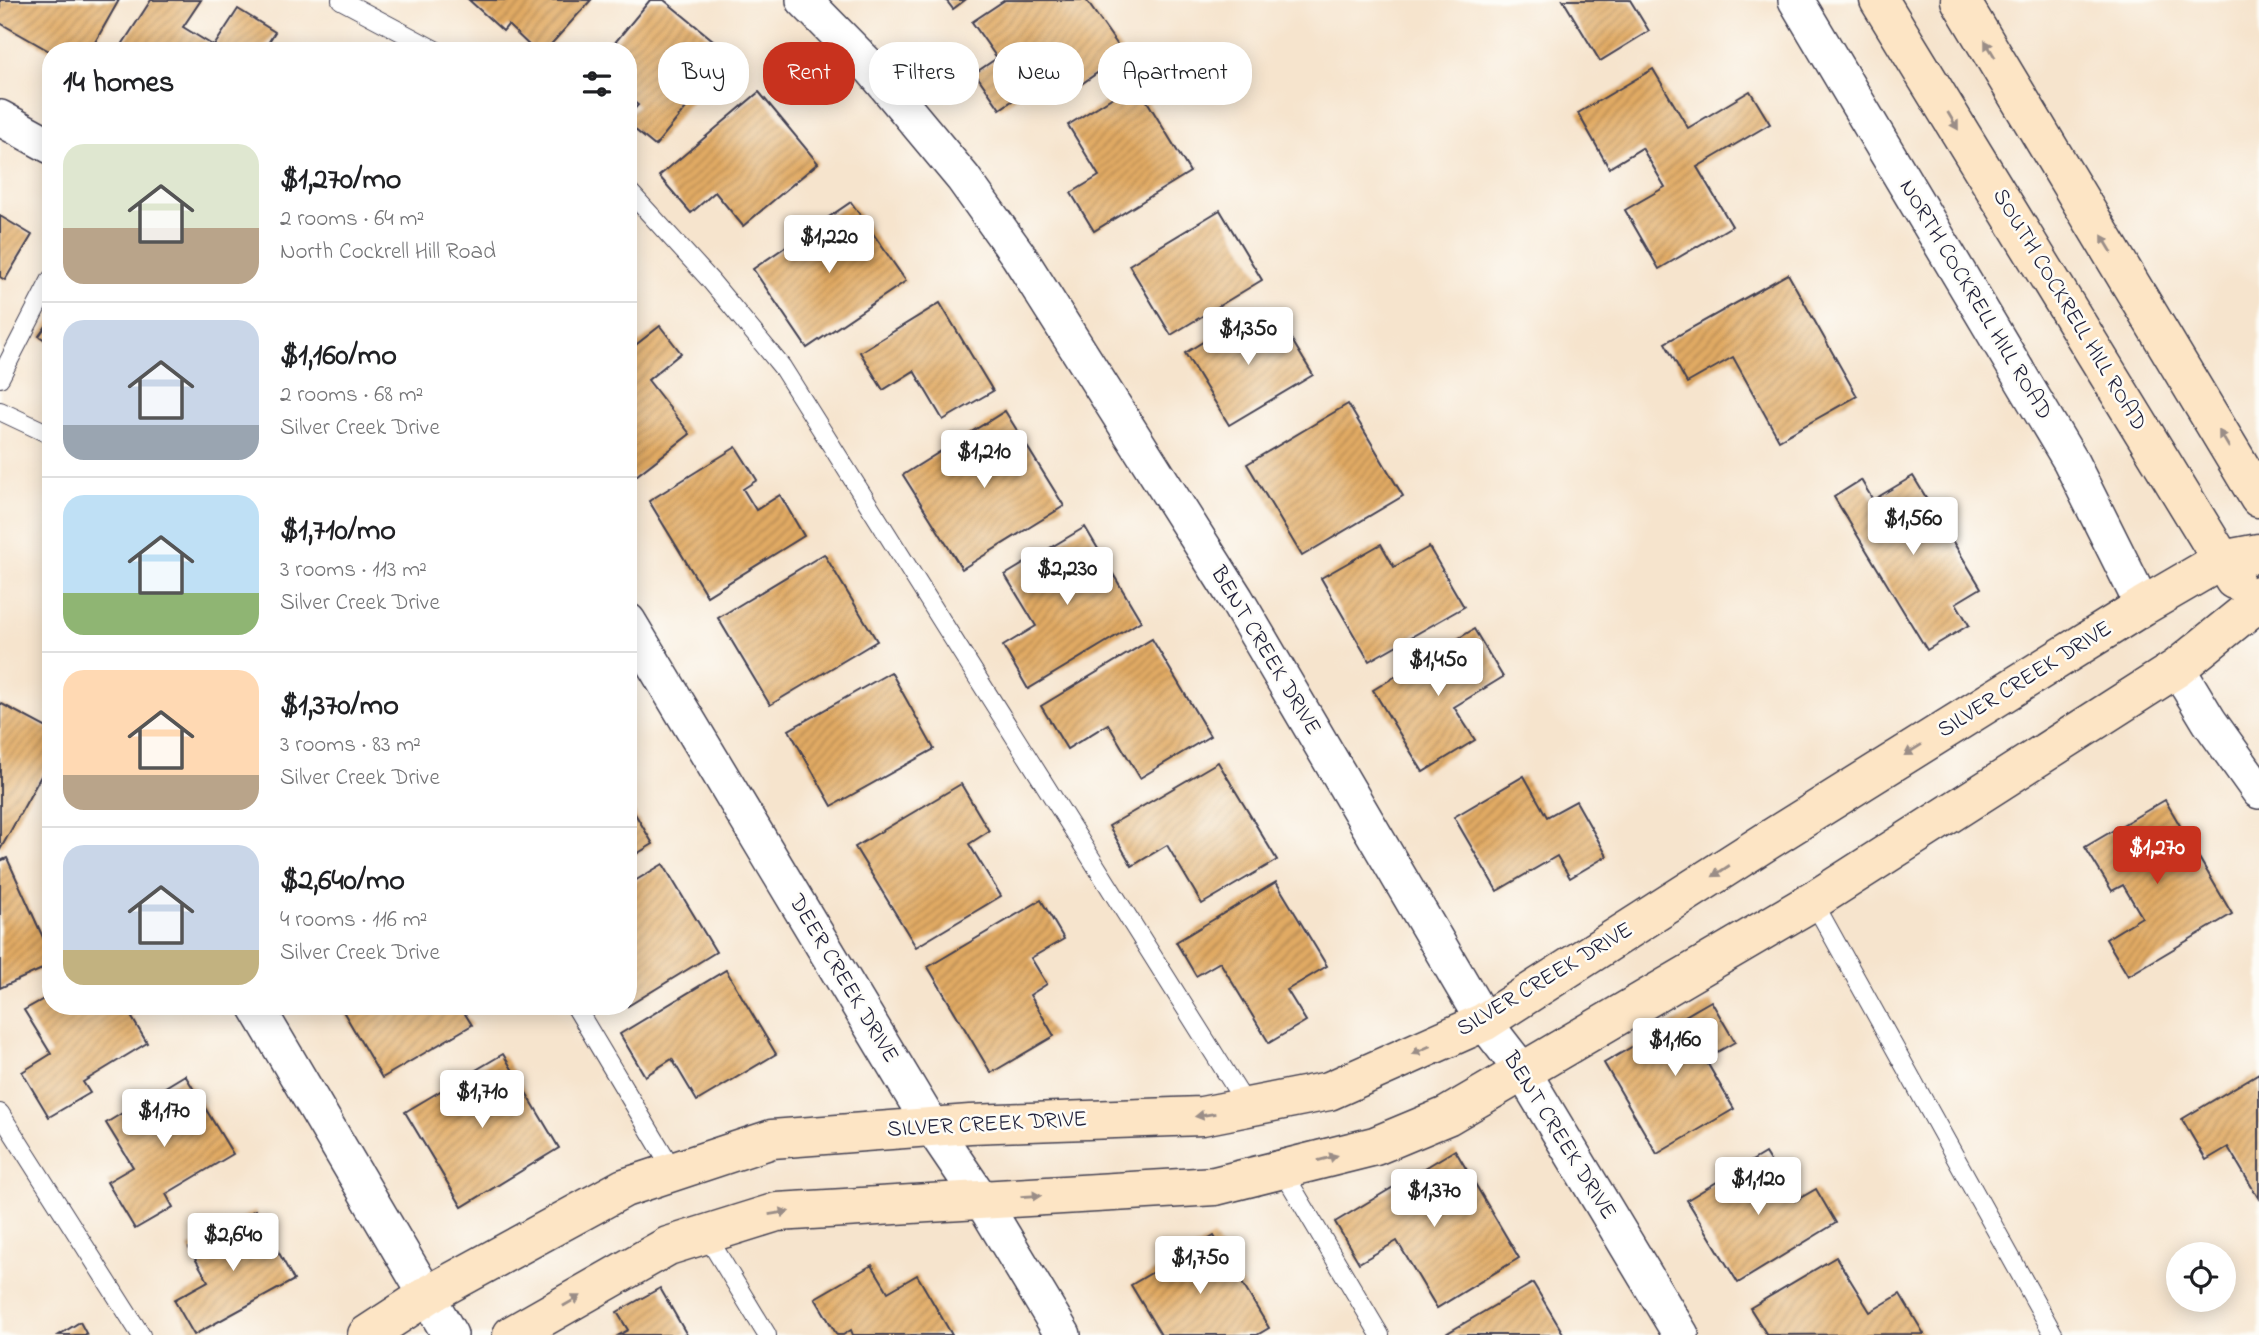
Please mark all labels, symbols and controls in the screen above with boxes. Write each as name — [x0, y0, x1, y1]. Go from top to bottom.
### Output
one-way arrow — [1983, 40, 1996, 59]
chip: Buy — [658, 42, 749, 105]
chip: Rent — [763, 42, 855, 105]
chip: Filters — [869, 42, 979, 105]
chip: New — [993, 42, 1084, 105]
chip: Apartment — [1098, 42, 1252, 105]
text: 14 homes — [63, 62, 174, 106]
icon: filters — [578, 65, 616, 103]
one-way arrow — [1947, 111, 1960, 130]
text: $1,270/mo — [280, 159, 401, 203]
icon: home — [119, 172, 203, 256]
street label: NORTH COCKRELL HILL ROAD — [1890, 174, 2060, 426]
street label: SOUTH COCKRELL HILL ROAD — [1983, 183, 2155, 437]
text: 2 rooms · 64 m² — [280, 203, 424, 236]
pin: $1,220 — [772, 216, 886, 275]
text: $1,220 — [800, 221, 858, 254]
one-way arrow — [2100, 235, 2113, 254]
text: North Cockrell Hill Road — [280, 236, 496, 269]
pin: $1,350 — [1191, 308, 1305, 367]
text: $1,350 — [1219, 313, 1277, 346]
text: $1,160/mo — [280, 335, 397, 379]
icon: home — [119, 348, 203, 432]
text: 2 rooms · 68 m² — [280, 379, 423, 412]
text: Silver Creek Drive — [280, 412, 440, 445]
pin: $1,210 — [927, 430, 1041, 490]
one-way arrow — [2218, 430, 2230, 449]
text: $1,210 — [957, 436, 1011, 469]
pin: $1,560 — [1856, 498, 1970, 557]
text: $1,560 — [1884, 503, 1942, 536]
text: $1,710/mo — [280, 510, 396, 554]
icon: home — [119, 523, 203, 607]
pin: $2,230 — [1010, 548, 1124, 607]
text: $2,230 — [1037, 553, 1097, 586]
text: 3 rooms · 113 m² — [280, 554, 427, 587]
street label: BENT CREEK DRIVE — [1201, 559, 1329, 742]
text: Silver Creek Drive — [280, 587, 440, 620]
street label: SILVER CREEK DRIVE — [1931, 613, 2119, 747]
pin: $1,450 — [1381, 638, 1495, 698]
text: $1,450 — [1409, 644, 1467, 677]
text: $1,370/mo — [280, 685, 399, 729]
icon: home — [119, 698, 203, 782]
text: 3 rooms · 83 m² — [280, 729, 421, 762]
one-way arrow — [1904, 743, 1923, 756]
text: Silver Creek Drive — [280, 762, 440, 795]
pin: $1,270 — [2100, 826, 2214, 886]
text: $1,270 — [2129, 832, 2185, 865]
text: $2,640/mo — [280, 860, 405, 904]
one-way arrow — [1711, 864, 1730, 877]
icon: home — [119, 873, 203, 957]
street label: DEER CREEK DRIVE — [779, 887, 907, 1070]
text: 4 rooms · 116 m² — [280, 904, 427, 937]
street label: SILVER CREEK DRIVE — [1451, 914, 1639, 1046]
text: Silver Creek Drive — [280, 937, 440, 970]
pin: $1,160 — [1618, 1018, 1732, 1078]
text: $1,160 — [1649, 1024, 1701, 1057]
one-way arrow — [1411, 1044, 1431, 1056]
street label: BENT CREEK DRIVE — [1494, 1045, 1624, 1226]
pin: $1,710 — [425, 1070, 539, 1130]
text: $1,710 — [456, 1076, 508, 1109]
pin: $1,170 — [107, 1090, 221, 1149]
text: $1,170 — [138, 1095, 190, 1128]
street label: SILVER CREEK DRIVE — [886, 1103, 1088, 1147]
one-way arrow — [1194, 1110, 1216, 1121]
one-way arrow — [1317, 1152, 1339, 1163]
pin: $1,120 — [1701, 1158, 1815, 1217]
text: $1,120 — [1731, 1163, 1785, 1196]
pin: $1,370 — [1377, 1170, 1491, 1229]
text: $1,370 — [1407, 1175, 1461, 1208]
one-way arrow — [1020, 1191, 1042, 1202]
one-way arrow — [768, 1207, 790, 1218]
pin: $2,640 — [176, 1214, 290, 1273]
text: $2,640 — [204, 1219, 262, 1252]
pin: $1,750 — [1143, 1236, 1257, 1296]
text: $1,750 — [1171, 1242, 1229, 1275]
map controls — [2166, 1242, 2236, 1312]
button: locate — [2166, 1242, 2236, 1312]
one-way arrow — [562, 1295, 581, 1307]

